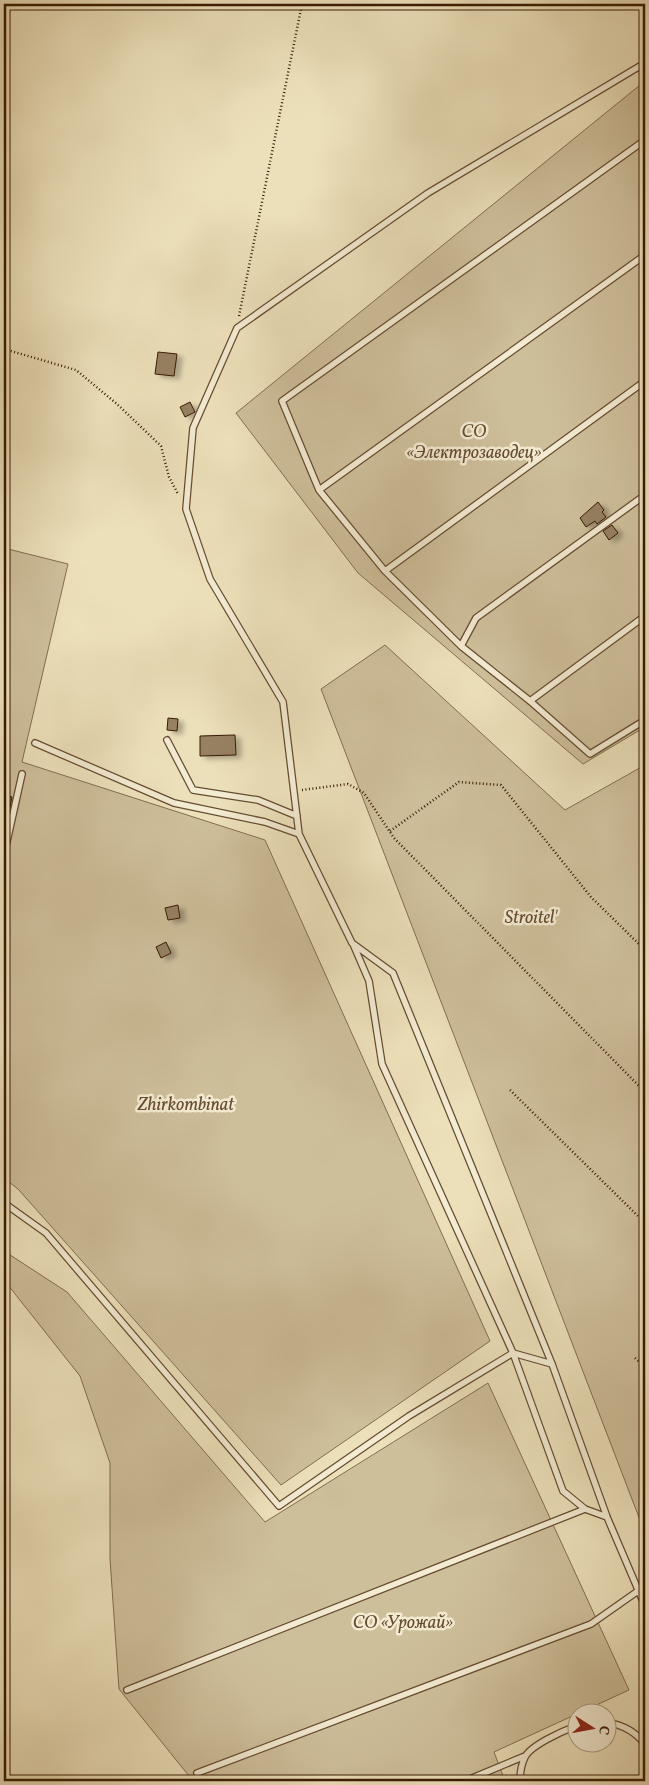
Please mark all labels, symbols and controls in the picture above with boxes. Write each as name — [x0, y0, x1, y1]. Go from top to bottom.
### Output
park label: СО «Электрозаводец» — [406, 420, 542, 466]
park label: Stroitel' — [505, 906, 559, 931]
park label: Zhirkombinat — [137, 1093, 235, 1118]
park label: СО «Урожай» — [353, 1611, 453, 1636]
north arrow — [566, 1702, 616, 1752]
text: С — [593, 1724, 613, 1736]

